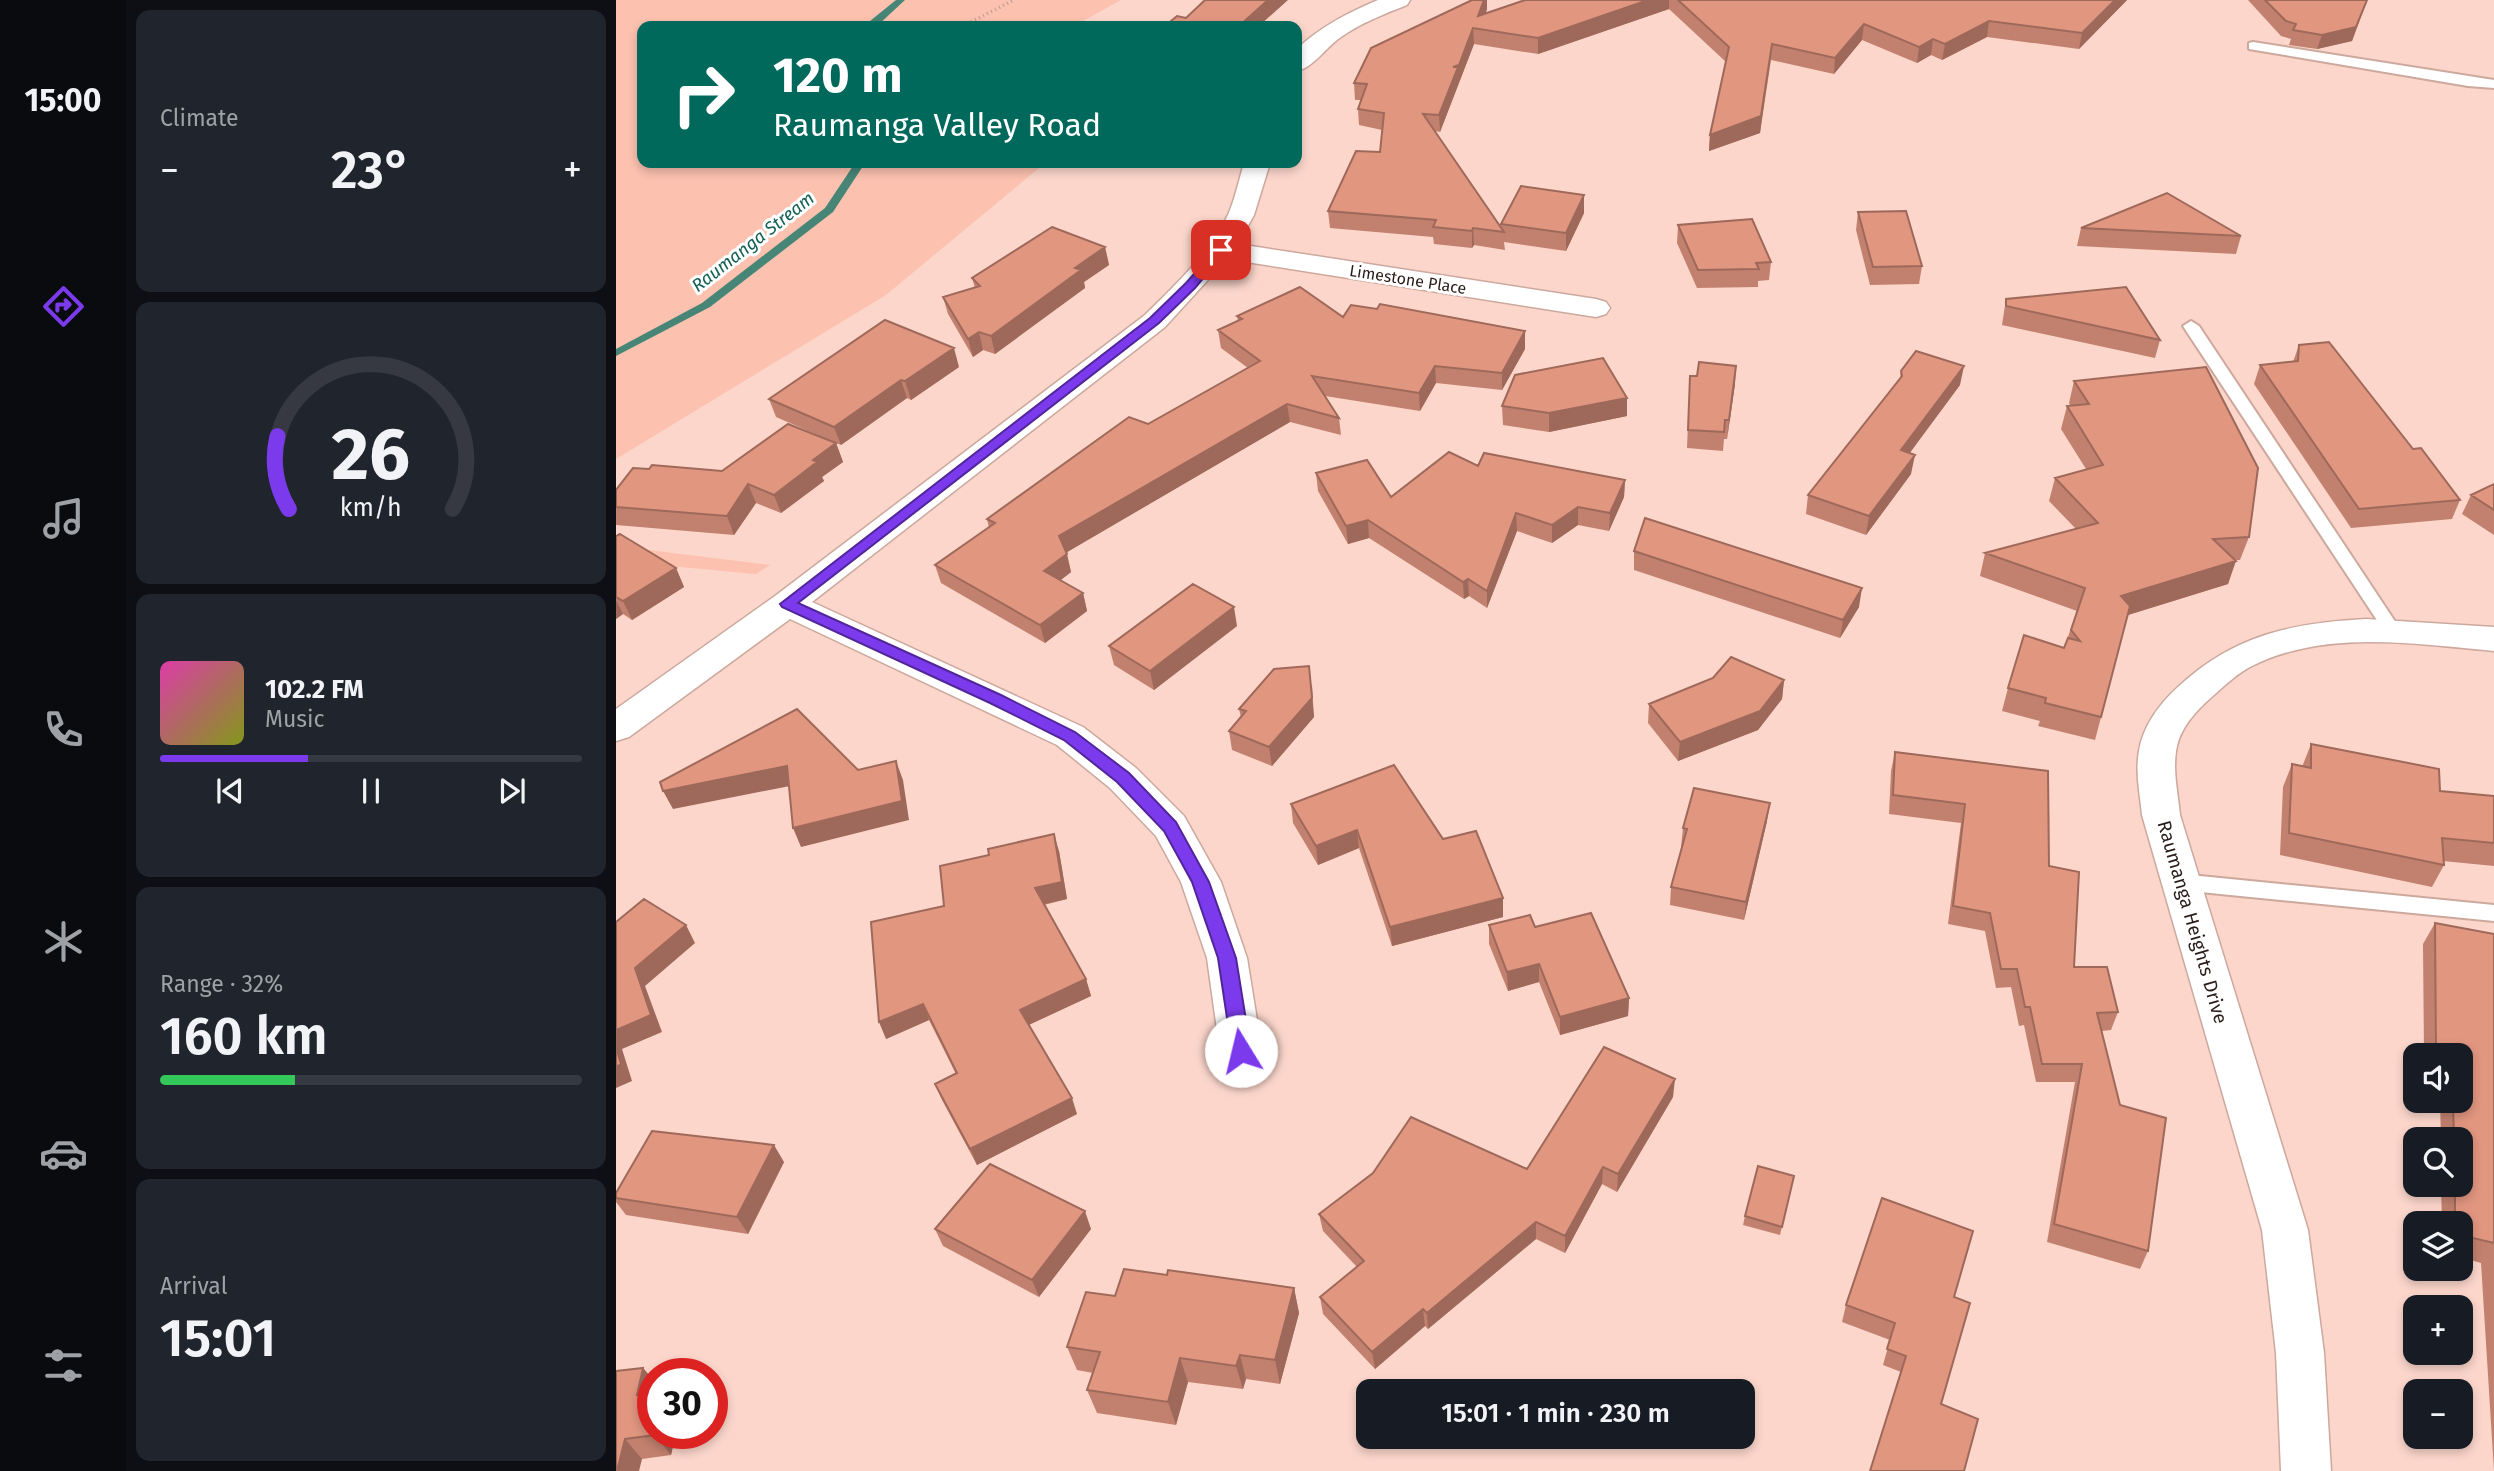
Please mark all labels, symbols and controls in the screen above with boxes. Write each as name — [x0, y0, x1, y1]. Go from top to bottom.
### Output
text: 120 m — [773, 46, 903, 105]
icon: right — [658, 49, 749, 140]
text: 15:00 — [24, 81, 102, 119]
text: Climate — [160, 104, 239, 132]
text: Raumanga Valley Road — [773, 106, 1101, 144]
text: 23° — [331, 139, 411, 202]
text: − — [160, 147, 179, 193]
text: + — [563, 147, 582, 193]
water label: Raumanga Stream — [687, 187, 819, 297]
pin — [1191, 220, 1251, 280]
icon: arrive — [1202, 231, 1240, 269]
street label: Limestone Place — [1348, 261, 1468, 298]
icon: directions — [39, 282, 88, 331]
text: 26 — [332, 412, 410, 499]
text: km/h — [340, 493, 402, 523]
icon: music — [39, 494, 88, 543]
text: 102.2 FM — [265, 674, 364, 705]
icon: phone — [39, 705, 88, 754]
text: Music — [265, 705, 325, 733]
icon: previous — [211, 772, 249, 810]
icon: pause — [352, 772, 390, 810]
icon: next — [493, 772, 531, 810]
street label: Raumanga Heights Drive — [2152, 818, 2233, 1026]
icon: climate — [39, 917, 88, 966]
text: Range · 32% — [160, 970, 283, 998]
text: 160 km — [160, 1005, 328, 1068]
position arrow — [1204, 1014, 1278, 1088]
map controls — [2403, 1043, 2473, 1449]
button: sound — [2403, 1043, 2473, 1113]
button: search — [2403, 1127, 2473, 1197]
icon: car — [39, 1129, 88, 1178]
button: layers — [2403, 1211, 2473, 1281]
text: Arrival — [160, 1272, 227, 1300]
button: + — [2403, 1295, 2473, 1365]
text: 15:01 — [160, 1307, 276, 1370]
icon: filters — [39, 1341, 88, 1390]
speed limit sign: 30 — [637, 1358, 728, 1449]
button: − — [2403, 1379, 2473, 1449]
text: 15:01 · 1 min · 230 m — [1441, 1398, 1670, 1429]

